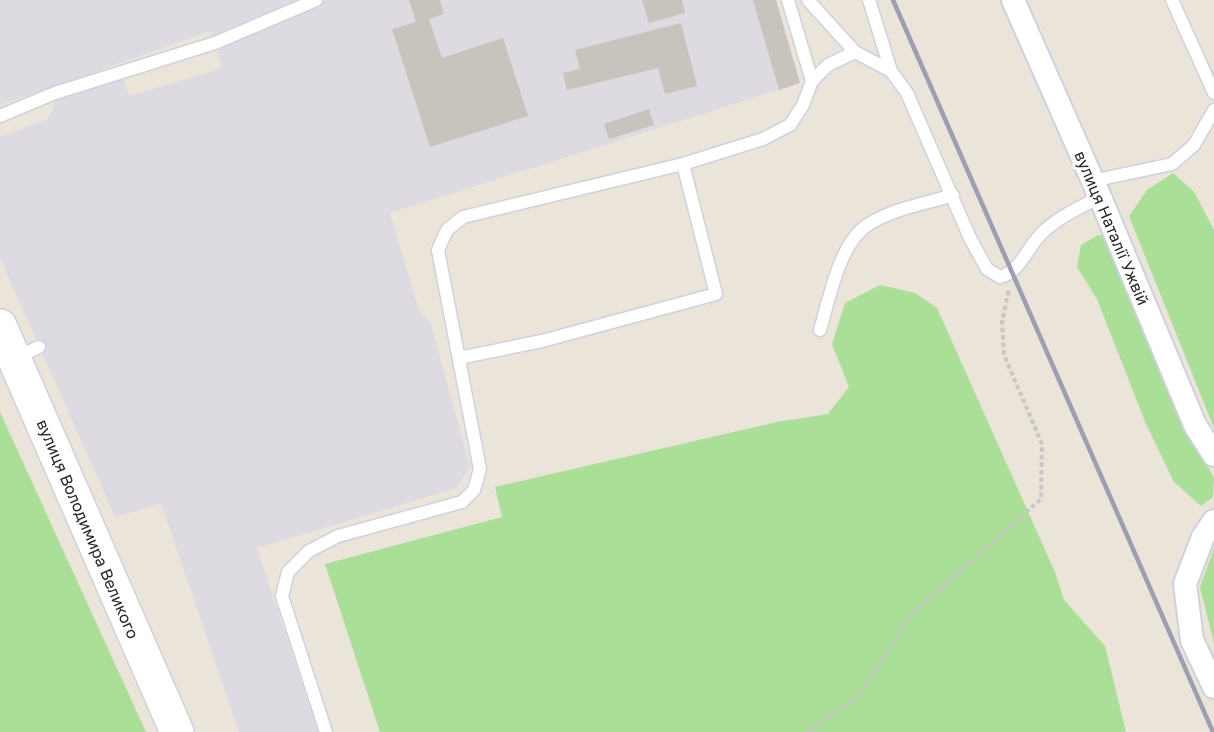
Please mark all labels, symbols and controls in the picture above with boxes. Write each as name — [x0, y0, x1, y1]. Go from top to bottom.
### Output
street label: вулиця Наталії Ужвій — [1070, 148, 1154, 308]
street label: вулиця Володимира Великого — [33, 416, 143, 642]

